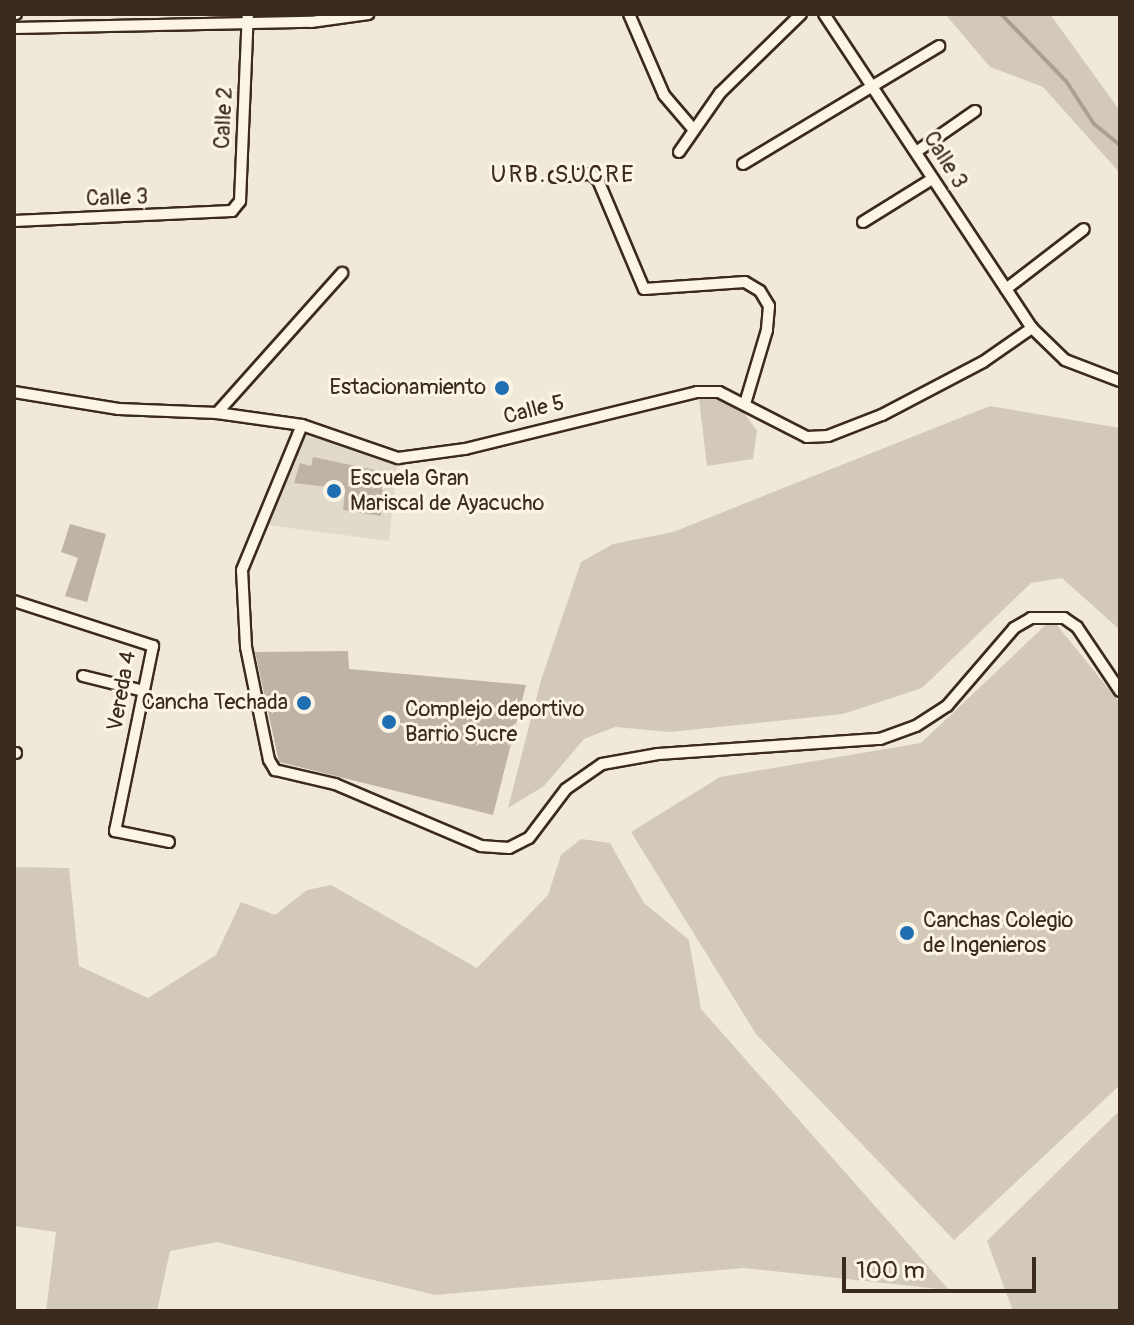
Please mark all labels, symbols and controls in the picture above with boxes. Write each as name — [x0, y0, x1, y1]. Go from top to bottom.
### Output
street label: Calle 2 — [209, 86, 239, 150]
street label: Calle 3 — [917, 127, 973, 193]
district label: URB. SUCRE — [491, 161, 635, 189]
street label: Calle 3 — [85, 184, 149, 212]
place label: Estacionamiento — [329, 375, 486, 401]
marker: Estacionamiento — [493, 379, 511, 397]
street label: Calle 5 — [501, 390, 567, 430]
place label: Escuela Gran Mariscal de Ayacucho — [350, 465, 544, 516]
marker: Escuela Gran Mariscal de Ayacucho — [325, 482, 343, 500]
street label: Vereda 4 — [102, 649, 142, 733]
place label: Cancha Techada — [141, 690, 288, 716]
marker: Cancha Techada — [295, 694, 313, 712]
place label: Complejo deportivo Barrio Sucre — [405, 696, 584, 748]
marker: Complejo deportivo Barrio Sucre — [380, 713, 398, 731]
place label: Canchas Colegio de Ingenieros — [923, 907, 1073, 958]
marker: Canchas Colegio de Ingenieros — [898, 924, 916, 942]
scale bar — [846, 1241, 1040, 1291]
text: 100 m — [856, 1256, 925, 1285]

